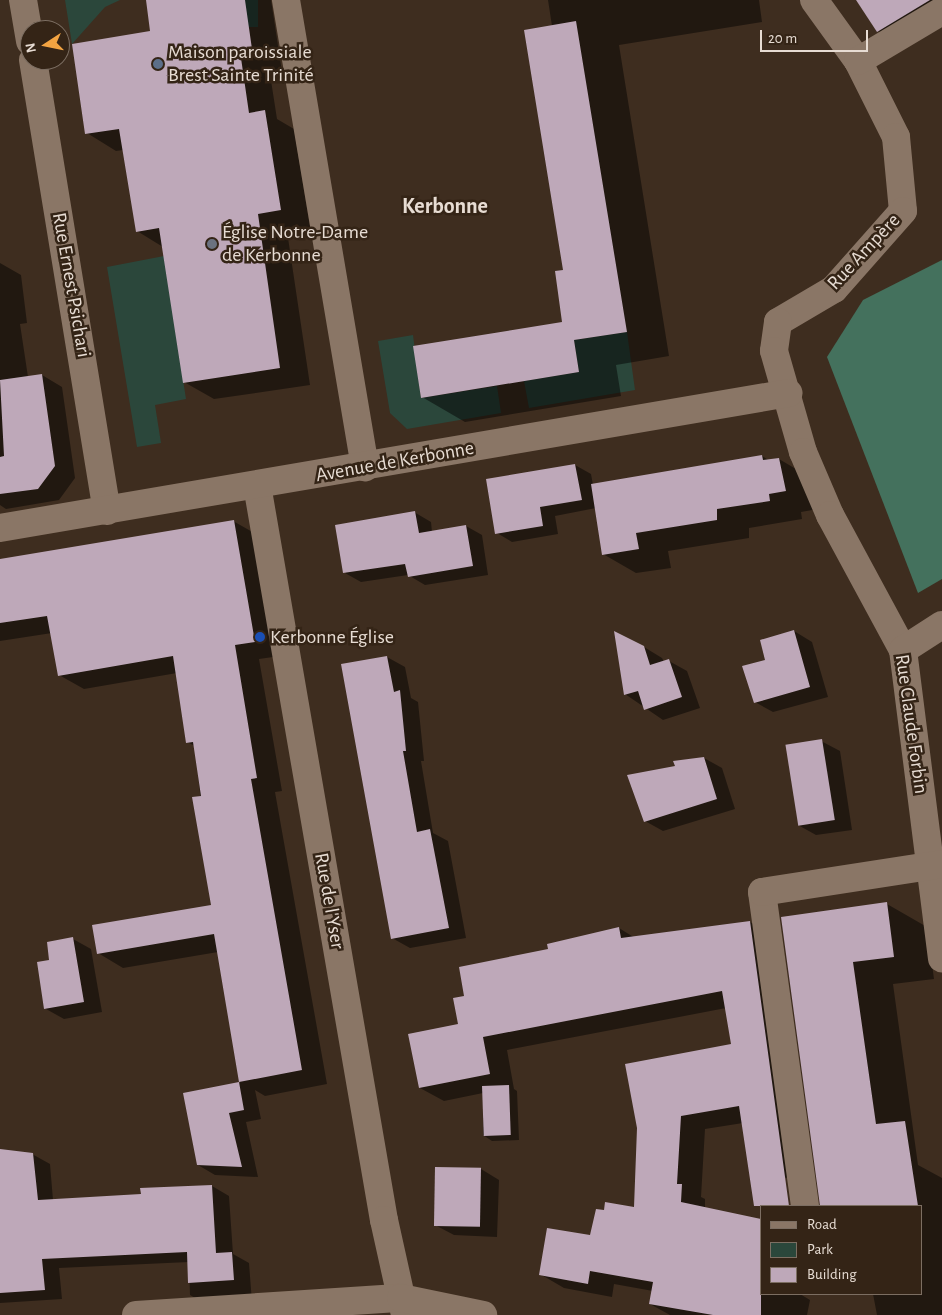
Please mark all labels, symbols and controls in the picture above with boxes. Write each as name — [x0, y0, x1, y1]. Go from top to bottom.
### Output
north arrow — [20, 20, 70, 70]
scale bar — [762, 20, 870, 52]
text: 20 m — [768, 31, 797, 46]
place label: Maison paroissiale Brest Sainte Trinité — [168, 40, 314, 87]
text: N — [23, 42, 39, 54]
marker: Maison paroissiale Brest Sainte Trinité — [152, 58, 164, 70]
district label: Kerbonne — [402, 194, 488, 220]
street label: Rue Ampère — [823, 209, 905, 295]
street label: Rue Ernest Psichari — [46, 211, 96, 359]
place label: Église Notre-Dame de Kerbonne — [222, 220, 368, 267]
marker: Église Notre-Dame de Kerbonne — [206, 238, 218, 250]
street label: Avenue de Kerbonne — [314, 436, 476, 488]
place label: Kerbonne Église — [270, 625, 394, 649]
marker: Kerbonne Église — [254, 631, 266, 643]
street label: Rue Claude Forbin — [889, 653, 933, 795]
street label: Rue de l'Yser — [309, 851, 349, 951]
legend — [760, 1205, 922, 1295]
text: Road — [807, 1217, 837, 1232]
text: Park — [807, 1242, 833, 1257]
text: Building — [807, 1267, 857, 1282]

